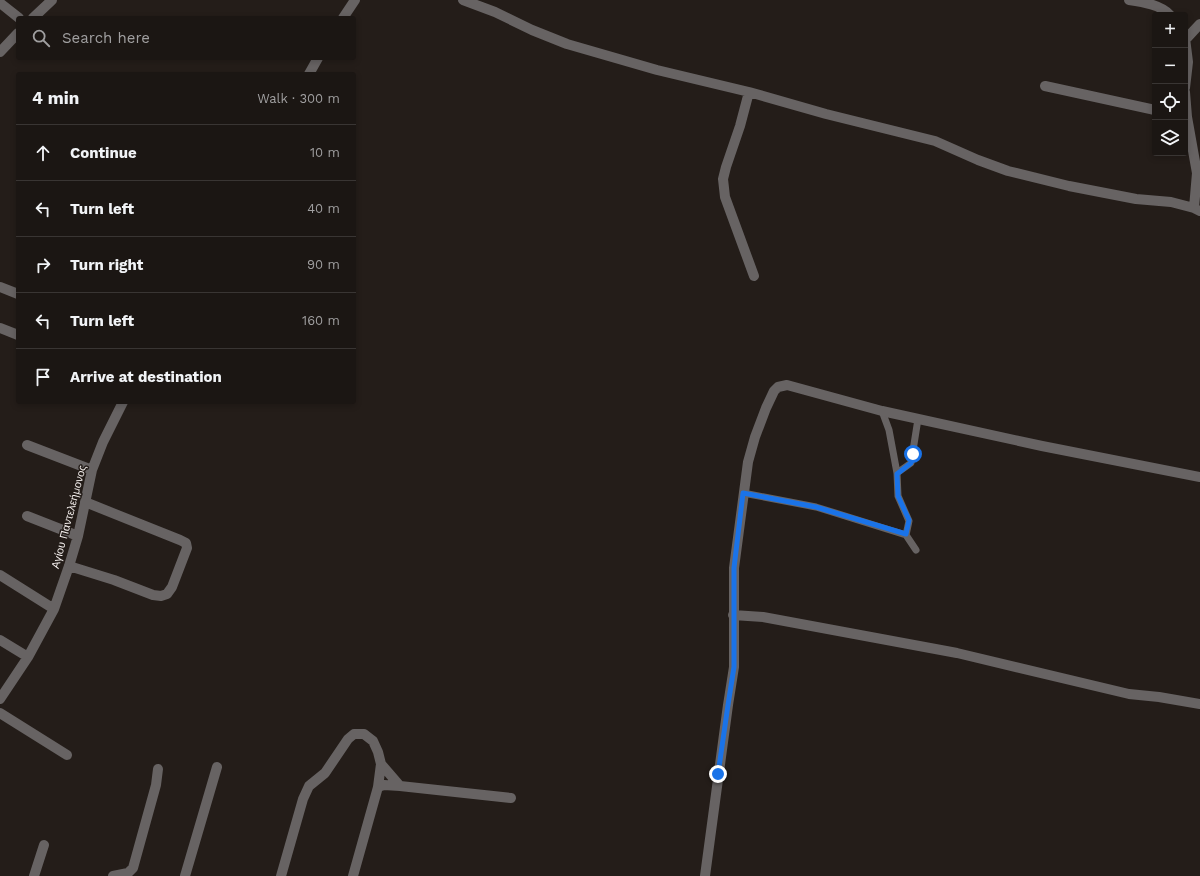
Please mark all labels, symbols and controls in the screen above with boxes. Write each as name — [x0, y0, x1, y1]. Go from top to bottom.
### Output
map controls — [1152, 12, 1188, 156]
button: + — [1152, 12, 1188, 48]
search box — [16, 16, 356, 60]
icon: search — [30, 27, 52, 49]
text: Search here — [62, 29, 150, 47]
button: − — [1152, 48, 1188, 84]
button: locate — [1152, 84, 1188, 120]
text: 4 min — [32, 88, 79, 108]
text: Walk · 300 m — [257, 91, 340, 106]
button: layers — [1152, 120, 1188, 156]
icon: ahead — [32, 142, 54, 164]
text: Continue — [70, 144, 137, 162]
text: 10 m — [310, 145, 340, 160]
icon: left — [32, 198, 54, 220]
text: Turn left — [70, 200, 134, 218]
text: 40 m — [307, 201, 340, 216]
icon: right — [32, 254, 54, 276]
text: Turn right — [70, 256, 143, 274]
text: 90 m — [307, 257, 340, 272]
icon: left — [32, 310, 54, 332]
text: Turn left — [70, 312, 134, 330]
text: 160 m — [302, 313, 340, 328]
icon: arrive — [32, 366, 54, 388]
text: Arrive at destination — [70, 368, 222, 386]
route start — [904, 445, 922, 463]
street label: Αγίου Παντελεήμονος — [49, 464, 89, 570]
route end — [709, 765, 727, 783]

